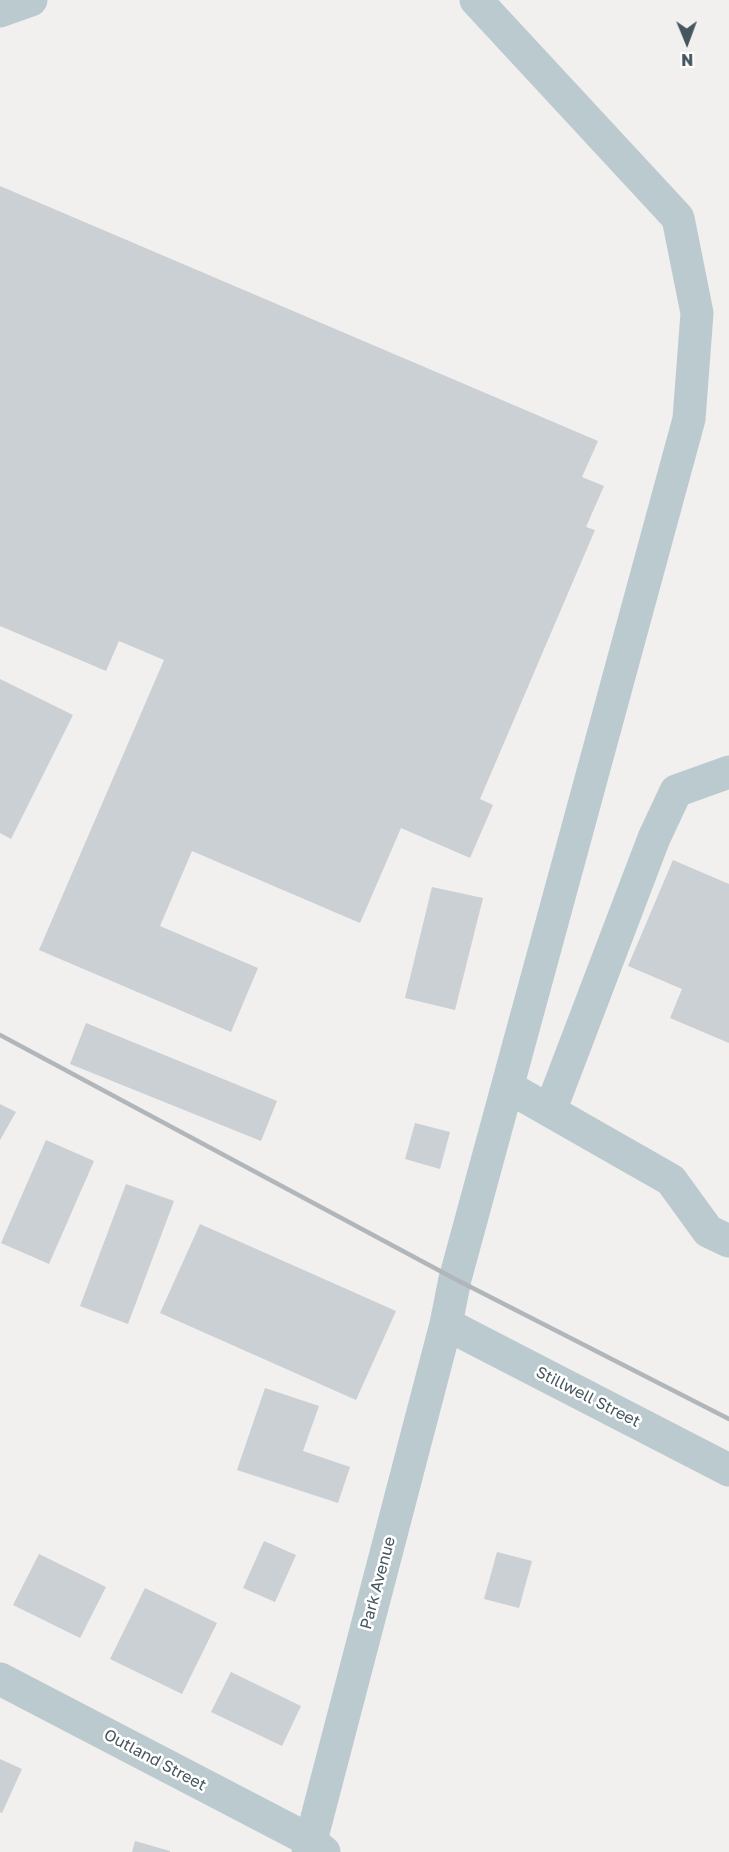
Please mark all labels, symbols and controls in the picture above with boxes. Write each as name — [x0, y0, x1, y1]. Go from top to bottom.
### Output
north arrow — [657, 12, 717, 72]
text: N — [681, 50, 694, 70]
street label: Stillwell Street — [533, 1362, 643, 1432]
street label: Park Avenue — [356, 1535, 400, 1631]
street label: Outland Street — [101, 1725, 209, 1795]

